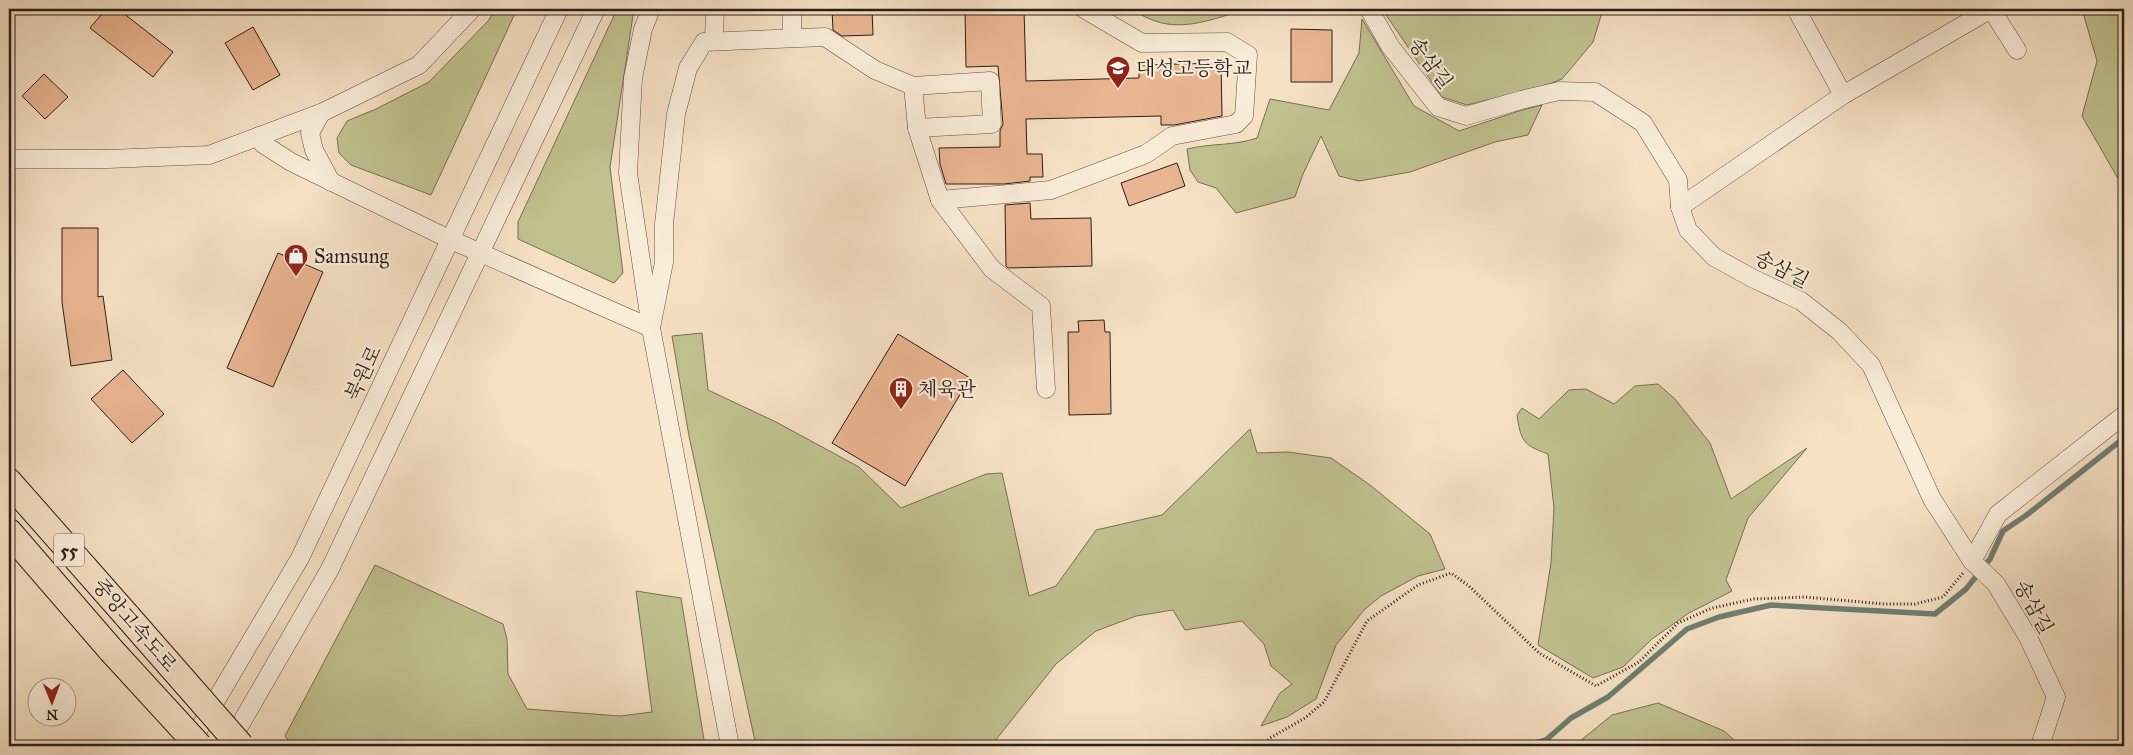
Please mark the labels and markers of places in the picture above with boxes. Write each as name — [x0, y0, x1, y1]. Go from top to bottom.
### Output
school or university icon: 대성고등학교 — [1105, 55, 1131, 89]
place label: 대성고등학교 — [1136, 56, 1253, 80]
shop icon: Samsung — [283, 243, 309, 277]
place label: Samsung — [314, 244, 390, 269]
building icon: 체육관 — [888, 376, 914, 410]
place label: 체육관 — [918, 377, 977, 401]

